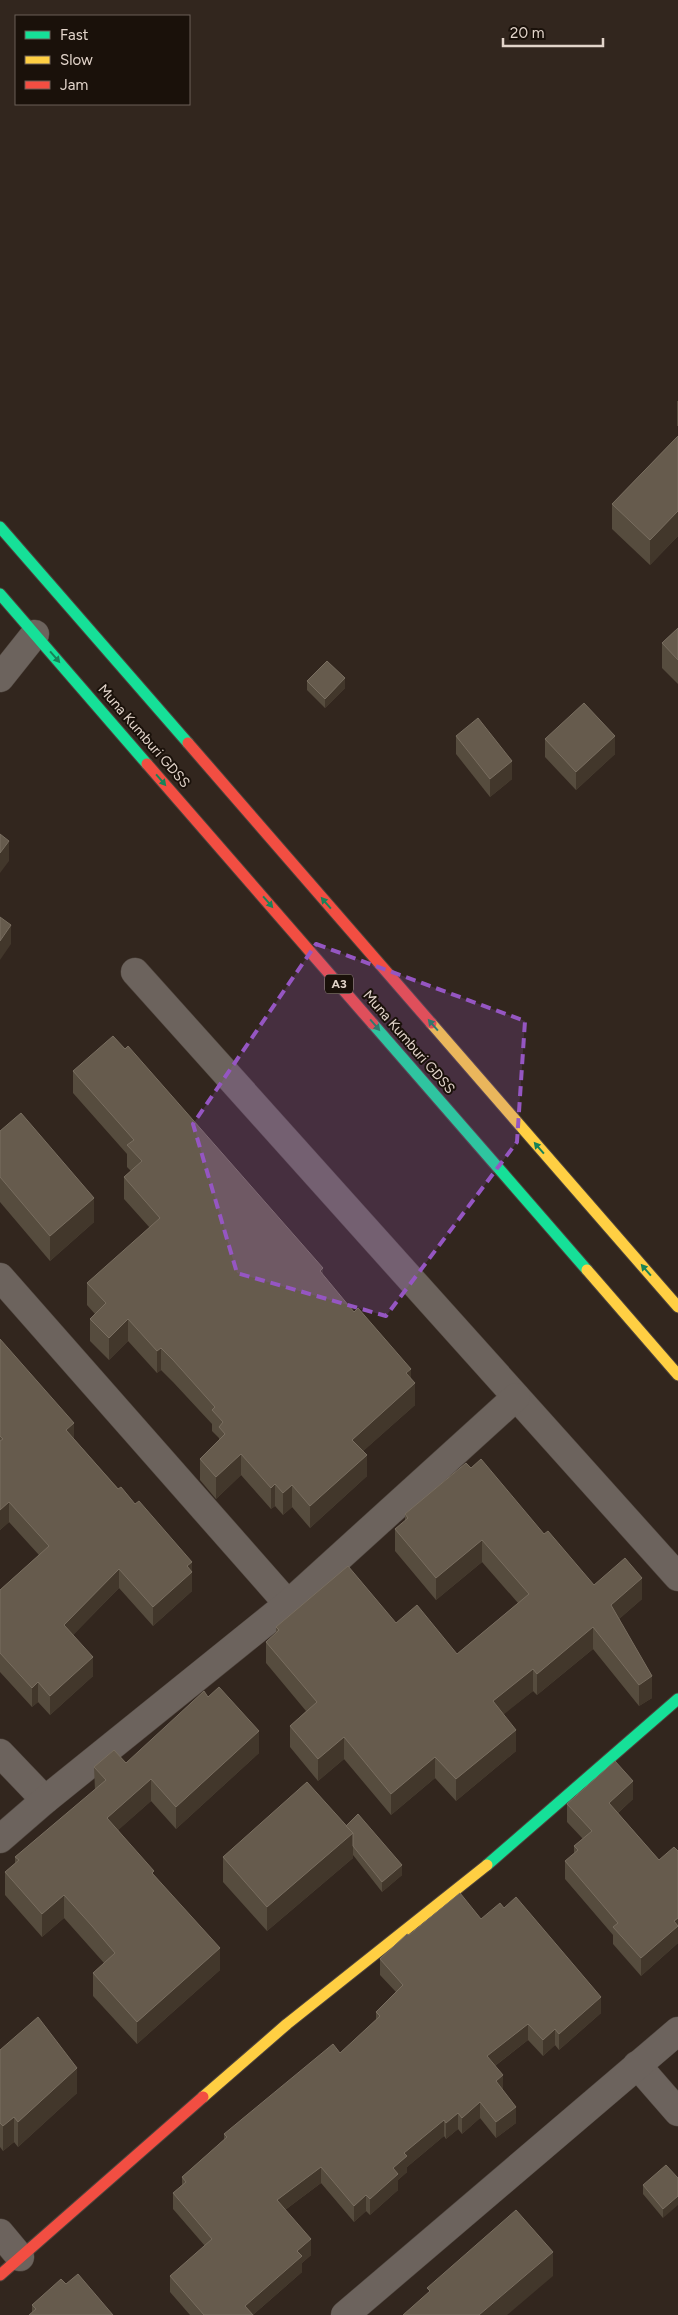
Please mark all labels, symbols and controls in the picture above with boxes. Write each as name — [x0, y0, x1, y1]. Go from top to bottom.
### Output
legend — [15, 15, 190, 105]
scale bar — [503, 15, 603, 47]
text: 20 m — [510, 24, 544, 42]
text: Fast — [60, 26, 89, 44]
text: Slow — [60, 51, 93, 69]
text: Jam — [60, 76, 88, 94]
one-way arrow — [49, 651, 60, 663]
street label: Muna Kumburi GDSS — [95, 681, 193, 791]
one-way arrow — [156, 773, 167, 786]
one-way arrow — [262, 896, 274, 908]
one-way arrow — [320, 897, 332, 909]
road number: A3 — [325, 974, 353, 994]
street label: Muna Kumburi GDSS — [360, 987, 458, 1097]
one-way arrow — [369, 1018, 380, 1031]
one-way arrow — [427, 1019, 438, 1032]
one-way arrow — [534, 1141, 545, 1154]
one-way arrow — [640, 1265, 652, 1277]

